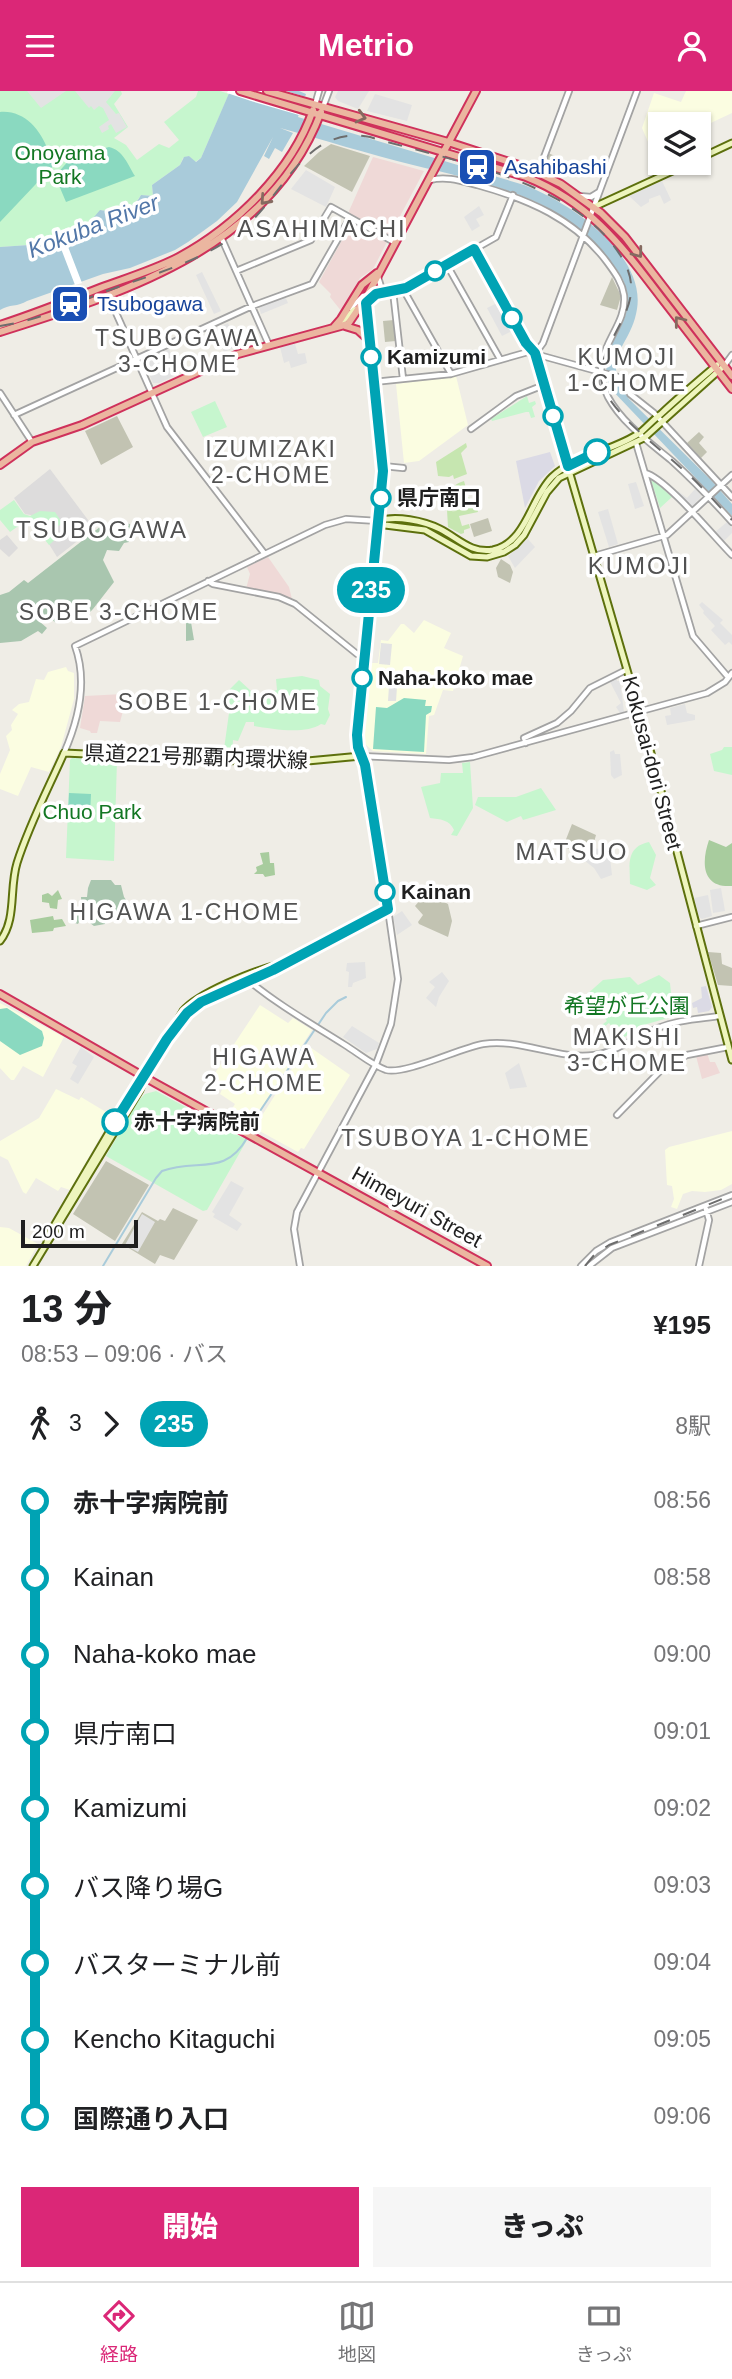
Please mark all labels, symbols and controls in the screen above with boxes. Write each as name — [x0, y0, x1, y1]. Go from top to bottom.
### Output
icon: menu — [21, 27, 59, 65]
text: Metrio — [318, 27, 414, 63]
icon: person — [673, 27, 711, 65]
one-way arrow — [354, 109, 366, 123]
map controls — [648, 112, 711, 175]
button: layers — [648, 112, 711, 175]
park label: Onoyama Park — [14, 141, 106, 188]
station icon: Asahibashi — [456, 146, 498, 188]
place label: Asahibashi — [504, 155, 607, 178]
water label: Kokuba River — [24, 189, 163, 263]
one-way arrow — [261, 192, 273, 205]
district label: ASAHIMACHI — [237, 215, 407, 242]
one-way arrow — [630, 245, 642, 257]
unlabelled marker — [425, 261, 445, 281]
station icon: Tsubogawa — [49, 283, 91, 325]
place label: Tsubogawa — [97, 292, 204, 315]
unlabelled marker — [502, 308, 522, 328]
one-way arrow — [675, 316, 688, 328]
district label: TSUBOGAWA 3-CHOME — [95, 325, 261, 377]
district label: KUMOJI 1-CHOME — [567, 344, 687, 396]
place label: Kamizumi — [387, 345, 486, 368]
marker: Kamizumi — [361, 347, 381, 367]
unlabelled marker — [543, 406, 563, 426]
district label: IZUMIZAKI 2-CHOME — [205, 436, 337, 488]
unlabelled marker — [584, 439, 610, 465]
place label: 県庁南口 — [397, 486, 481, 509]
marker: 県庁南口 — [371, 488, 391, 508]
district label: TSUBOGAWA — [16, 516, 188, 543]
district label: KUMOJI — [588, 552, 690, 579]
line badge: 235 — [331, 567, 411, 613]
text: 235 — [351, 576, 391, 603]
district label: SOBE 3-CHOME — [19, 599, 219, 625]
place label: Naha-koko mae — [378, 666, 533, 689]
marker: Naha-koko mae — [352, 668, 372, 688]
street label: Kokusai-dori Street — [618, 674, 687, 852]
district label: SOBE 1-CHOME — [118, 689, 318, 715]
street label: 県道221号那覇内環状線 — [84, 741, 308, 772]
park label: Chuo Park — [42, 800, 142, 823]
district label: MATSUO — [516, 838, 628, 865]
place label: Kainan — [401, 880, 471, 903]
marker: Kainan — [375, 882, 395, 902]
district label: HIGAWA 1-CHOME — [70, 899, 300, 925]
park label: 希望が丘公園 — [564, 994, 690, 1017]
district label: MAKISHI 3-CHOME — [567, 1024, 687, 1076]
district label: HIGAWA 2-CHOME — [204, 1044, 324, 1096]
marker: 赤十字病院前 — [102, 1109, 128, 1135]
place label: 赤十字病院前 — [134, 1110, 260, 1133]
district label: TSUBOYA 1-CHOME — [341, 1125, 591, 1151]
street label: Himeyuri Street — [348, 1161, 486, 1252]
scale bar — [21, 1217, 138, 1249]
text: 200 m — [32, 1221, 85, 1242]
text: 13 分 — [21, 1288, 112, 1330]
text: ¥195 — [653, 1310, 711, 1340]
text: 08:53 – 09:06 · バス — [21, 1341, 228, 1367]
icon: walk — [21, 1405, 59, 1443]
icon: forward — [92, 1405, 130, 1443]
text: 3 — [69, 1410, 82, 1436]
text: 235 — [154, 1410, 194, 1437]
text: 8駅 — [675, 1413, 711, 1439]
text: 08:56 — [653, 1487, 711, 1513]
text: 赤十字病院前 — [73, 1488, 229, 1518]
text: Kainan — [73, 1562, 154, 1592]
text: 08:58 — [653, 1564, 711, 1590]
text: Naha-koko mae — [73, 1639, 257, 1669]
text: 09:00 — [653, 1641, 711, 1667]
text: 09:01 — [653, 1718, 711, 1744]
text: 県庁南口 — [73, 1719, 177, 1749]
text: Kamizumi — [73, 1793, 187, 1823]
text: 09:02 — [653, 1795, 711, 1821]
text: 09:03 — [653, 1872, 711, 1898]
text: バス降り場G — [73, 1873, 223, 1903]
text: 09:04 — [653, 1949, 711, 1975]
text: バスターミナル前 — [73, 1950, 281, 1980]
text: Kencho Kitaguchi — [73, 2024, 275, 2054]
text: 09:05 — [653, 2026, 711, 2052]
text: 09:06 — [653, 2103, 711, 2129]
text: 国際通り入口 — [73, 2104, 229, 2134]
button: 開始 — [21, 2187, 359, 2267]
button: きっぷ — [373, 2187, 711, 2267]
tab: 経路 — [100, 2297, 138, 2366]
tab: 地図 — [338, 2297, 376, 2366]
tab: きっぷ — [576, 2297, 632, 2366]

